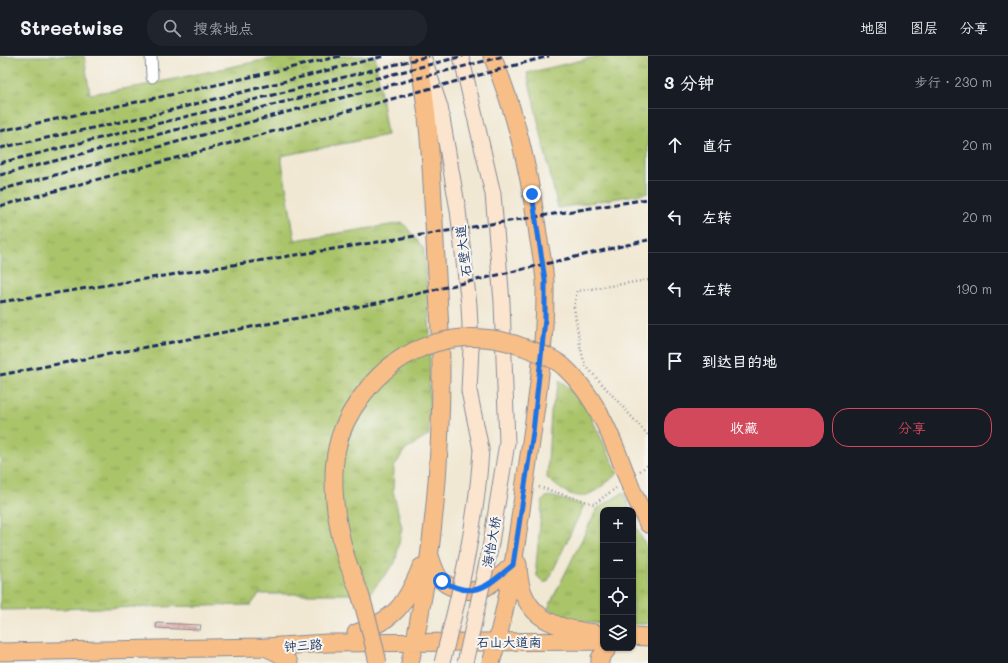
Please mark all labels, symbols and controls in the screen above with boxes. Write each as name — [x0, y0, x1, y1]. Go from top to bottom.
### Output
search box — [147, 10, 427, 46]
text: Streetwise — [20, 15, 123, 40]
icon: search — [161, 17, 183, 39]
text: 搜索地点 — [193, 18, 253, 38]
text: 地图 — [860, 18, 888, 37]
text: 图层 — [910, 18, 938, 37]
text: 分享 — [960, 18, 988, 37]
text: 3 分钟 — [664, 71, 714, 93]
text: 步行 · 230 m — [915, 73, 992, 90]
icon: ahead — [664, 134, 686, 156]
text: 直行 — [702, 135, 732, 155]
text: 20 m — [962, 136, 992, 153]
route end — [523, 185, 541, 203]
icon: left — [664, 206, 686, 228]
text: 左转 — [702, 207, 732, 227]
text: 20 m — [962, 208, 992, 225]
street label: 石壁大道 — [451, 224, 474, 278]
icon: left — [664, 278, 686, 300]
text: 左转 — [702, 279, 732, 299]
text: 190 m — [956, 280, 992, 297]
icon: arrive — [664, 350, 686, 372]
text: 到达目的地 — [702, 351, 777, 371]
button: 收藏 — [664, 408, 824, 447]
button: 分享 — [832, 408, 992, 447]
map controls — [600, 507, 636, 651]
button: + — [600, 507, 636, 543]
street label: 海怡大桥 — [478, 515, 503, 569]
button: − — [600, 543, 636, 579]
route start — [433, 572, 451, 590]
button: locate — [600, 579, 636, 615]
button: layers — [600, 615, 636, 651]
street label: 石山大道南 — [476, 633, 542, 650]
street label: 钟三路 — [283, 635, 323, 654]

